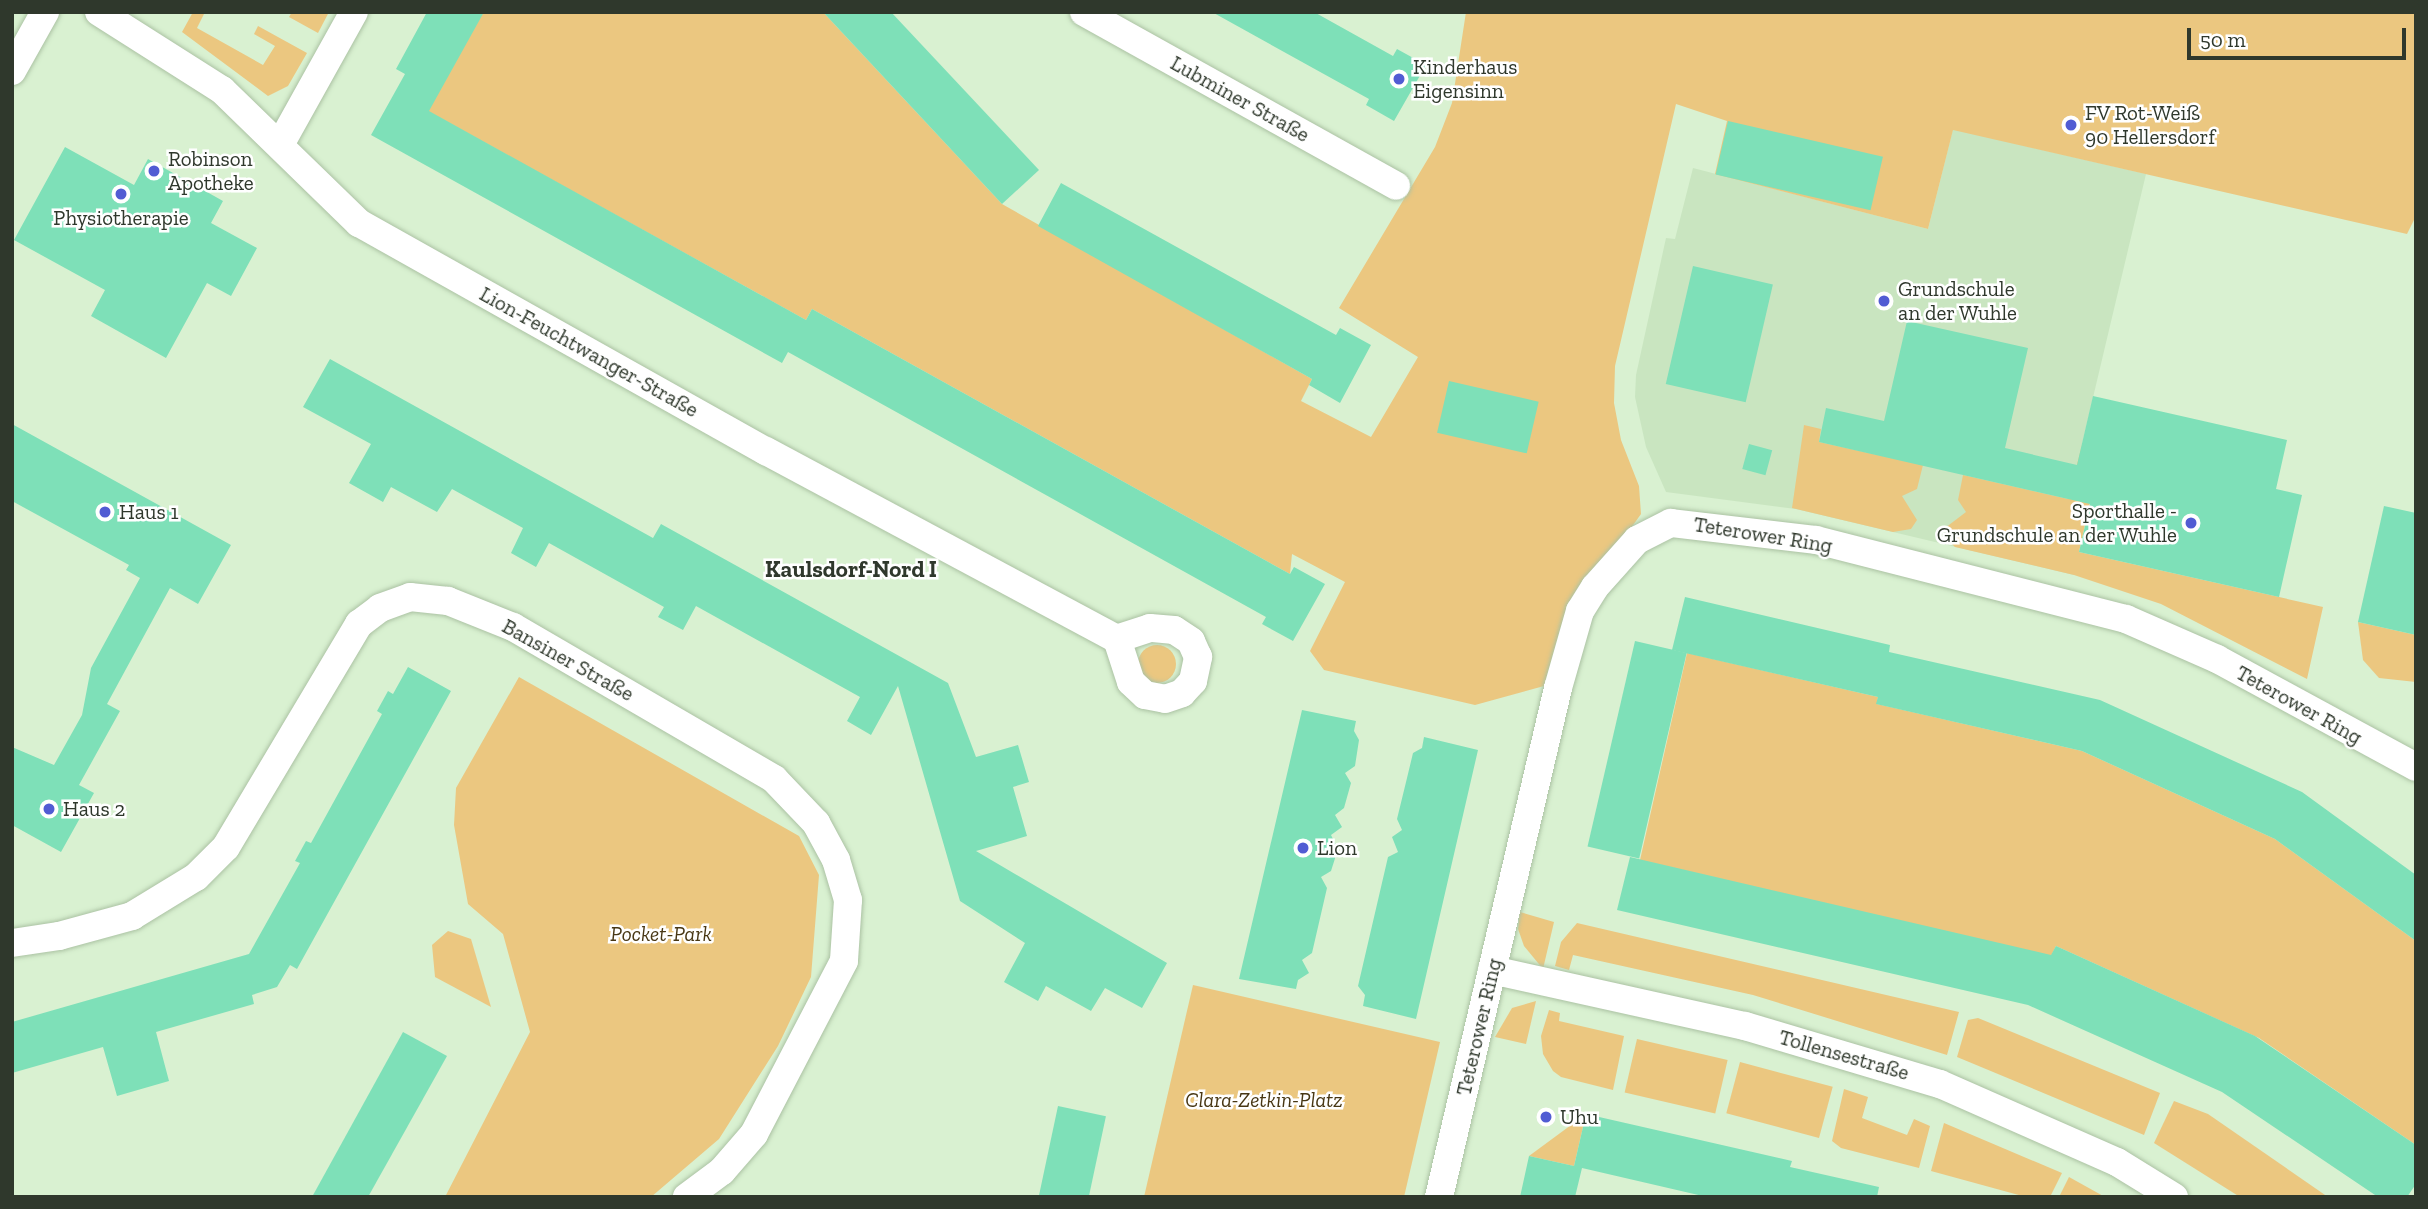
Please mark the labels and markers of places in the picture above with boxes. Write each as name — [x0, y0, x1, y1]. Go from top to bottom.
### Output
place label: Kinderhaus Eigensinn — [1413, 54, 1517, 104]
marker: Kinderhaus Eigensinn — [1391, 71, 1407, 87]
place label: FV Rot-Weiß 90 Hellersdorf — [2085, 100, 2215, 150]
marker: FV Rot-Weiß 90 Hellersdorf — [2063, 117, 2079, 133]
place label: Robinson Apotheke — [168, 146, 254, 196]
marker: Robinson Apotheke — [146, 163, 162, 179]
marker: Physiotherapie — [113, 186, 129, 202]
place label: Physiotherapie — [53, 205, 189, 231]
place label: Grundschule an der Wuhle — [1898, 276, 2018, 326]
marker: Grundschule an der Wuhle — [1876, 293, 1892, 309]
place label: Sporthalle - Grundschule an der Wuhle — [1936, 498, 2177, 548]
place label: Haus 1 — [119, 499, 179, 525]
marker: Haus 1 — [97, 504, 113, 520]
marker: Sporthalle - Grundschule an der Wuhle — [2183, 515, 2199, 531]
place label: Haus 2 — [63, 796, 125, 822]
marker: Haus 2 — [41, 801, 57, 817]
place label: Lion — [1317, 835, 1357, 861]
marker: Lion — [1295, 840, 1311, 856]
place label: Uhu — [1560, 1104, 1599, 1130]
marker: Uhu — [1538, 1109, 1554, 1125]

